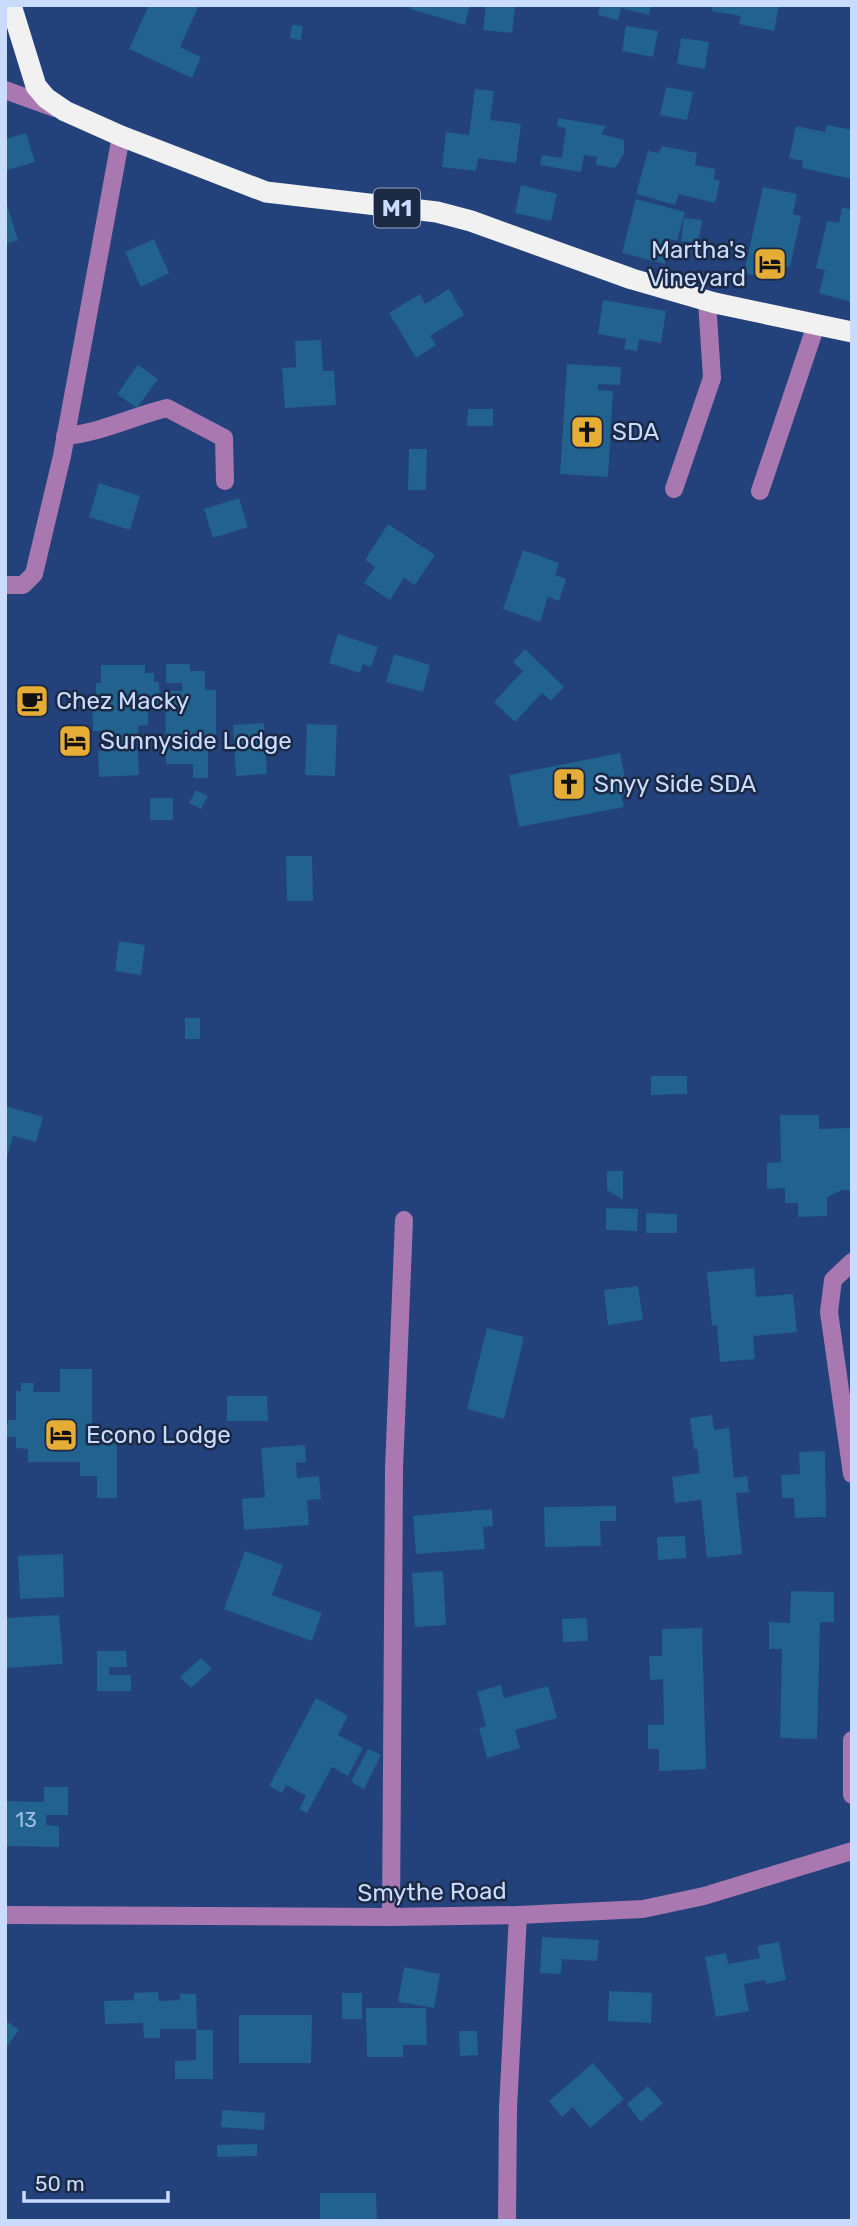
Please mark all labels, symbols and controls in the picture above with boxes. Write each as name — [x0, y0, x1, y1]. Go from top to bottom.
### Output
road number: M1 — [374, 188, 420, 228]
place label: Martha's Vineyard — [648, 236, 746, 292]
hotel icon: Martha's Vineyard — [751, 245, 789, 283]
church icon: SDA — [568, 413, 606, 451]
place label: SDA — [612, 418, 659, 446]
cafe icon: Chez Macky — [13, 682, 51, 720]
place label: Chez Macky — [56, 687, 189, 715]
hotel icon: Sunnyside Lodge — [56, 722, 94, 760]
place label: Sunnyside Lodge — [100, 727, 292, 755]
church icon: Snyy Side SDA — [550, 765, 588, 803]
place label: Snyy Side SDA — [594, 770, 756, 798]
hotel icon: Econo Lodge — [42, 1416, 80, 1454]
place label: Econo Lodge — [86, 1421, 231, 1449]
house number: 13 — [15, 1807, 37, 1832]
street label: Smythe Road — [357, 1877, 507, 1907]
scale bar — [24, 2160, 168, 2204]
text: 50 m — [35, 2171, 85, 2196]

